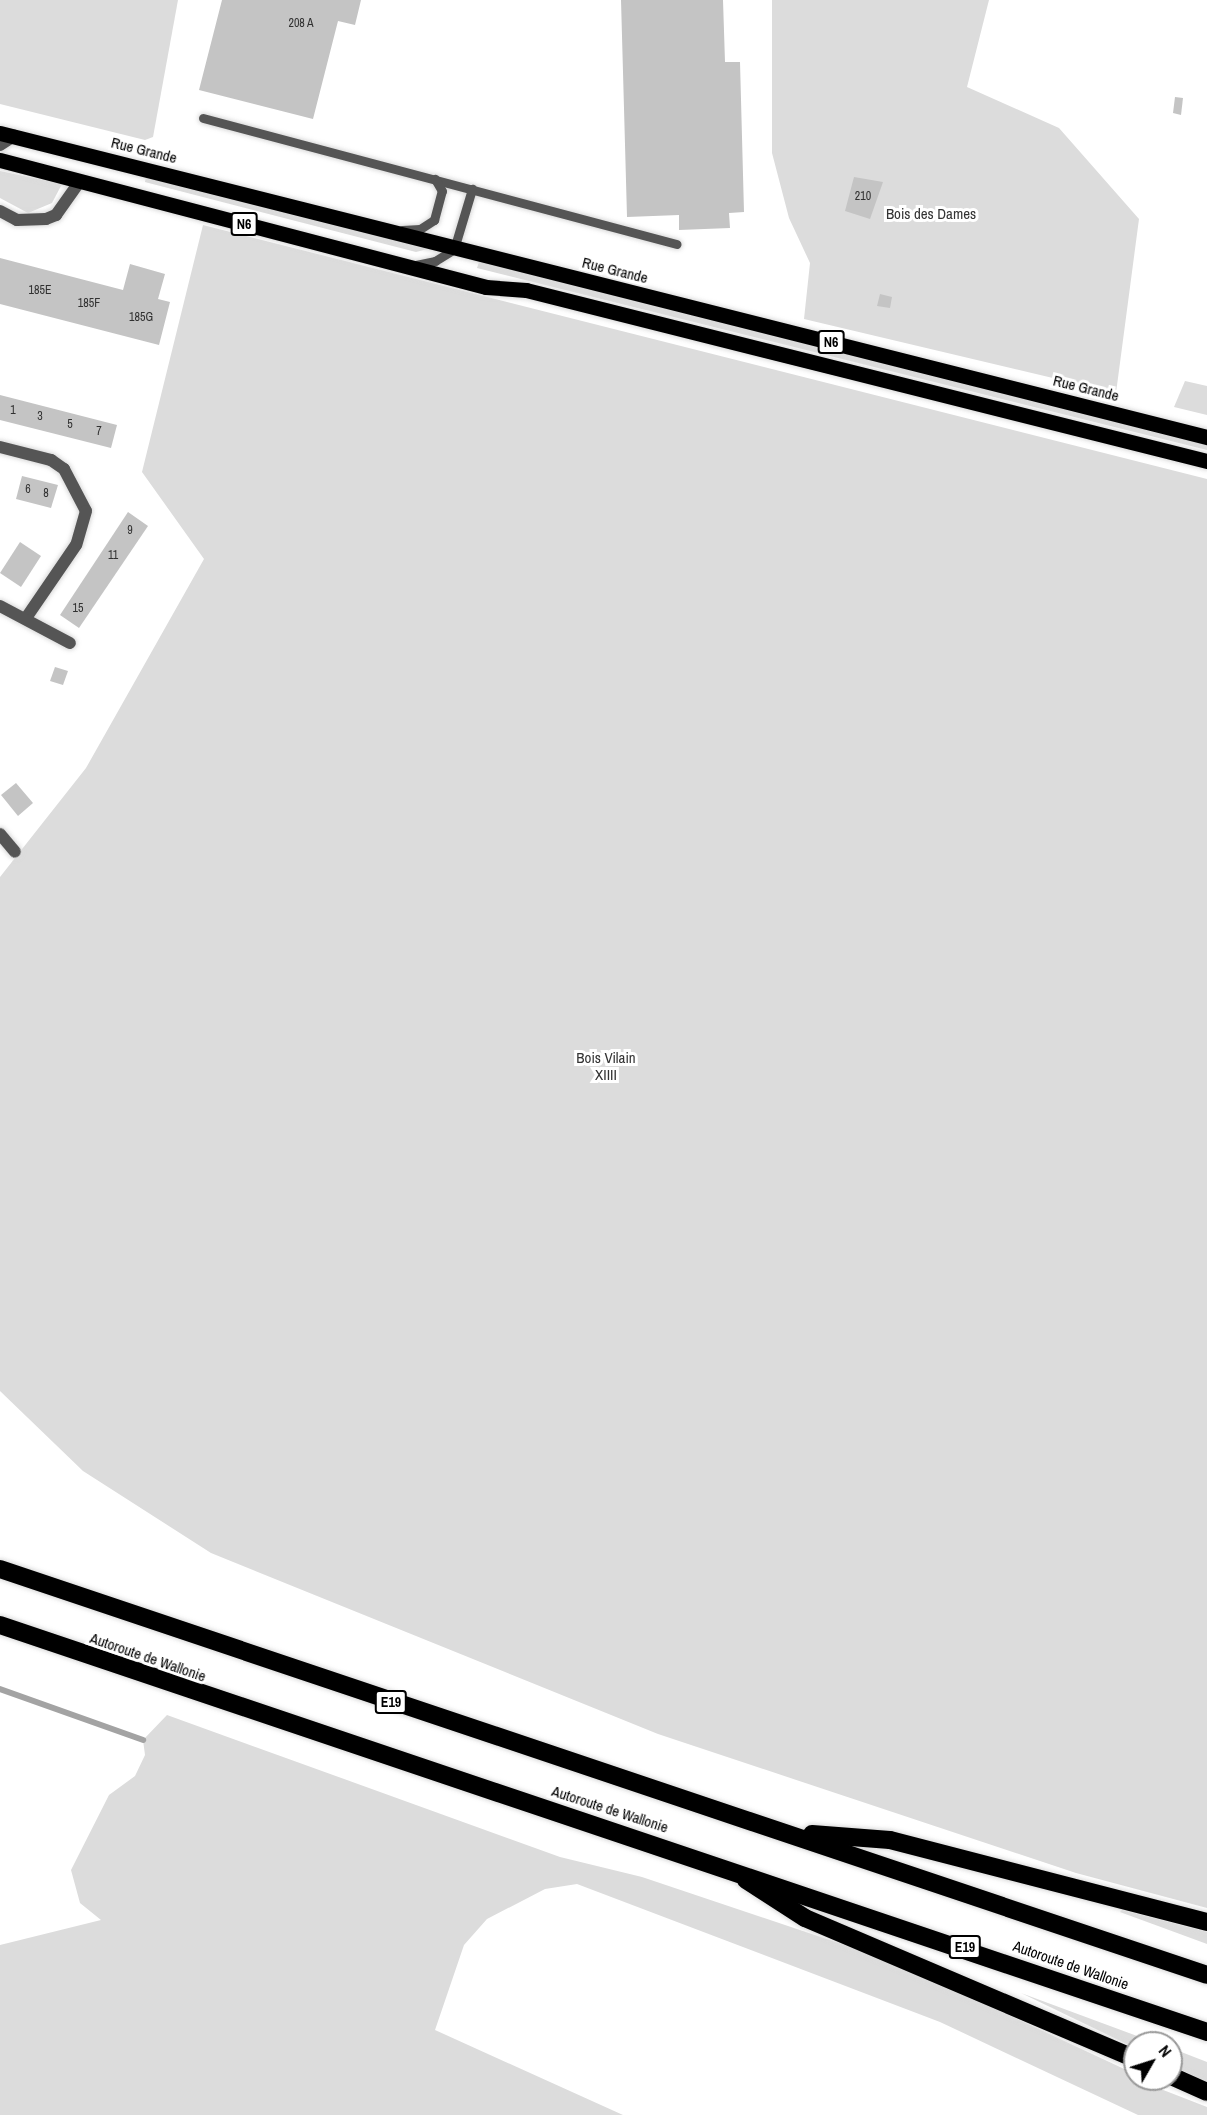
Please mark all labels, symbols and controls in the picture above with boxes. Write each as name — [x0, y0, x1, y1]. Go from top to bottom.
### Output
house number: 208 A — [288, 17, 314, 31]
street label: Rue Grande — [109, 133, 179, 167]
house number: 210 — [855, 190, 871, 204]
park label: Bois des Dames — [886, 205, 976, 223]
road number: N6 — [230, 213, 258, 235]
street label: Rue Grande — [580, 253, 650, 287]
house number: 185E — [29, 284, 51, 298]
house number: 185F — [78, 297, 100, 311]
house number: 185G — [129, 311, 153, 325]
road number: N6 — [818, 331, 844, 353]
street label: Rue Grande — [1051, 371, 1121, 405]
house number: 1 — [10, 404, 16, 418]
house number: 3 — [37, 410, 43, 424]
house number: 5 — [67, 418, 73, 432]
house number: 7 — [96, 425, 102, 439]
house number: 6 — [25, 483, 31, 497]
house number: 8 — [43, 487, 49, 501]
house number: 9 — [127, 524, 133, 538]
house number: 11 — [108, 549, 118, 563]
house number: 15 — [73, 602, 83, 616]
park label: Bois Vilain XIIII — [576, 1048, 636, 1083]
street label: Autoroute de Wallonie — [88, 1629, 208, 1685]
road number: E19 — [374, 1691, 408, 1713]
street label: Autoroute de Wallonie — [550, 1782, 670, 1836]
road number: E19 — [948, 1936, 982, 1958]
street label: Autoroute de Wallonie — [1011, 1937, 1131, 1993]
north arrow — [1123, 2031, 1183, 2091]
text: N — [1154, 2040, 1177, 2062]

